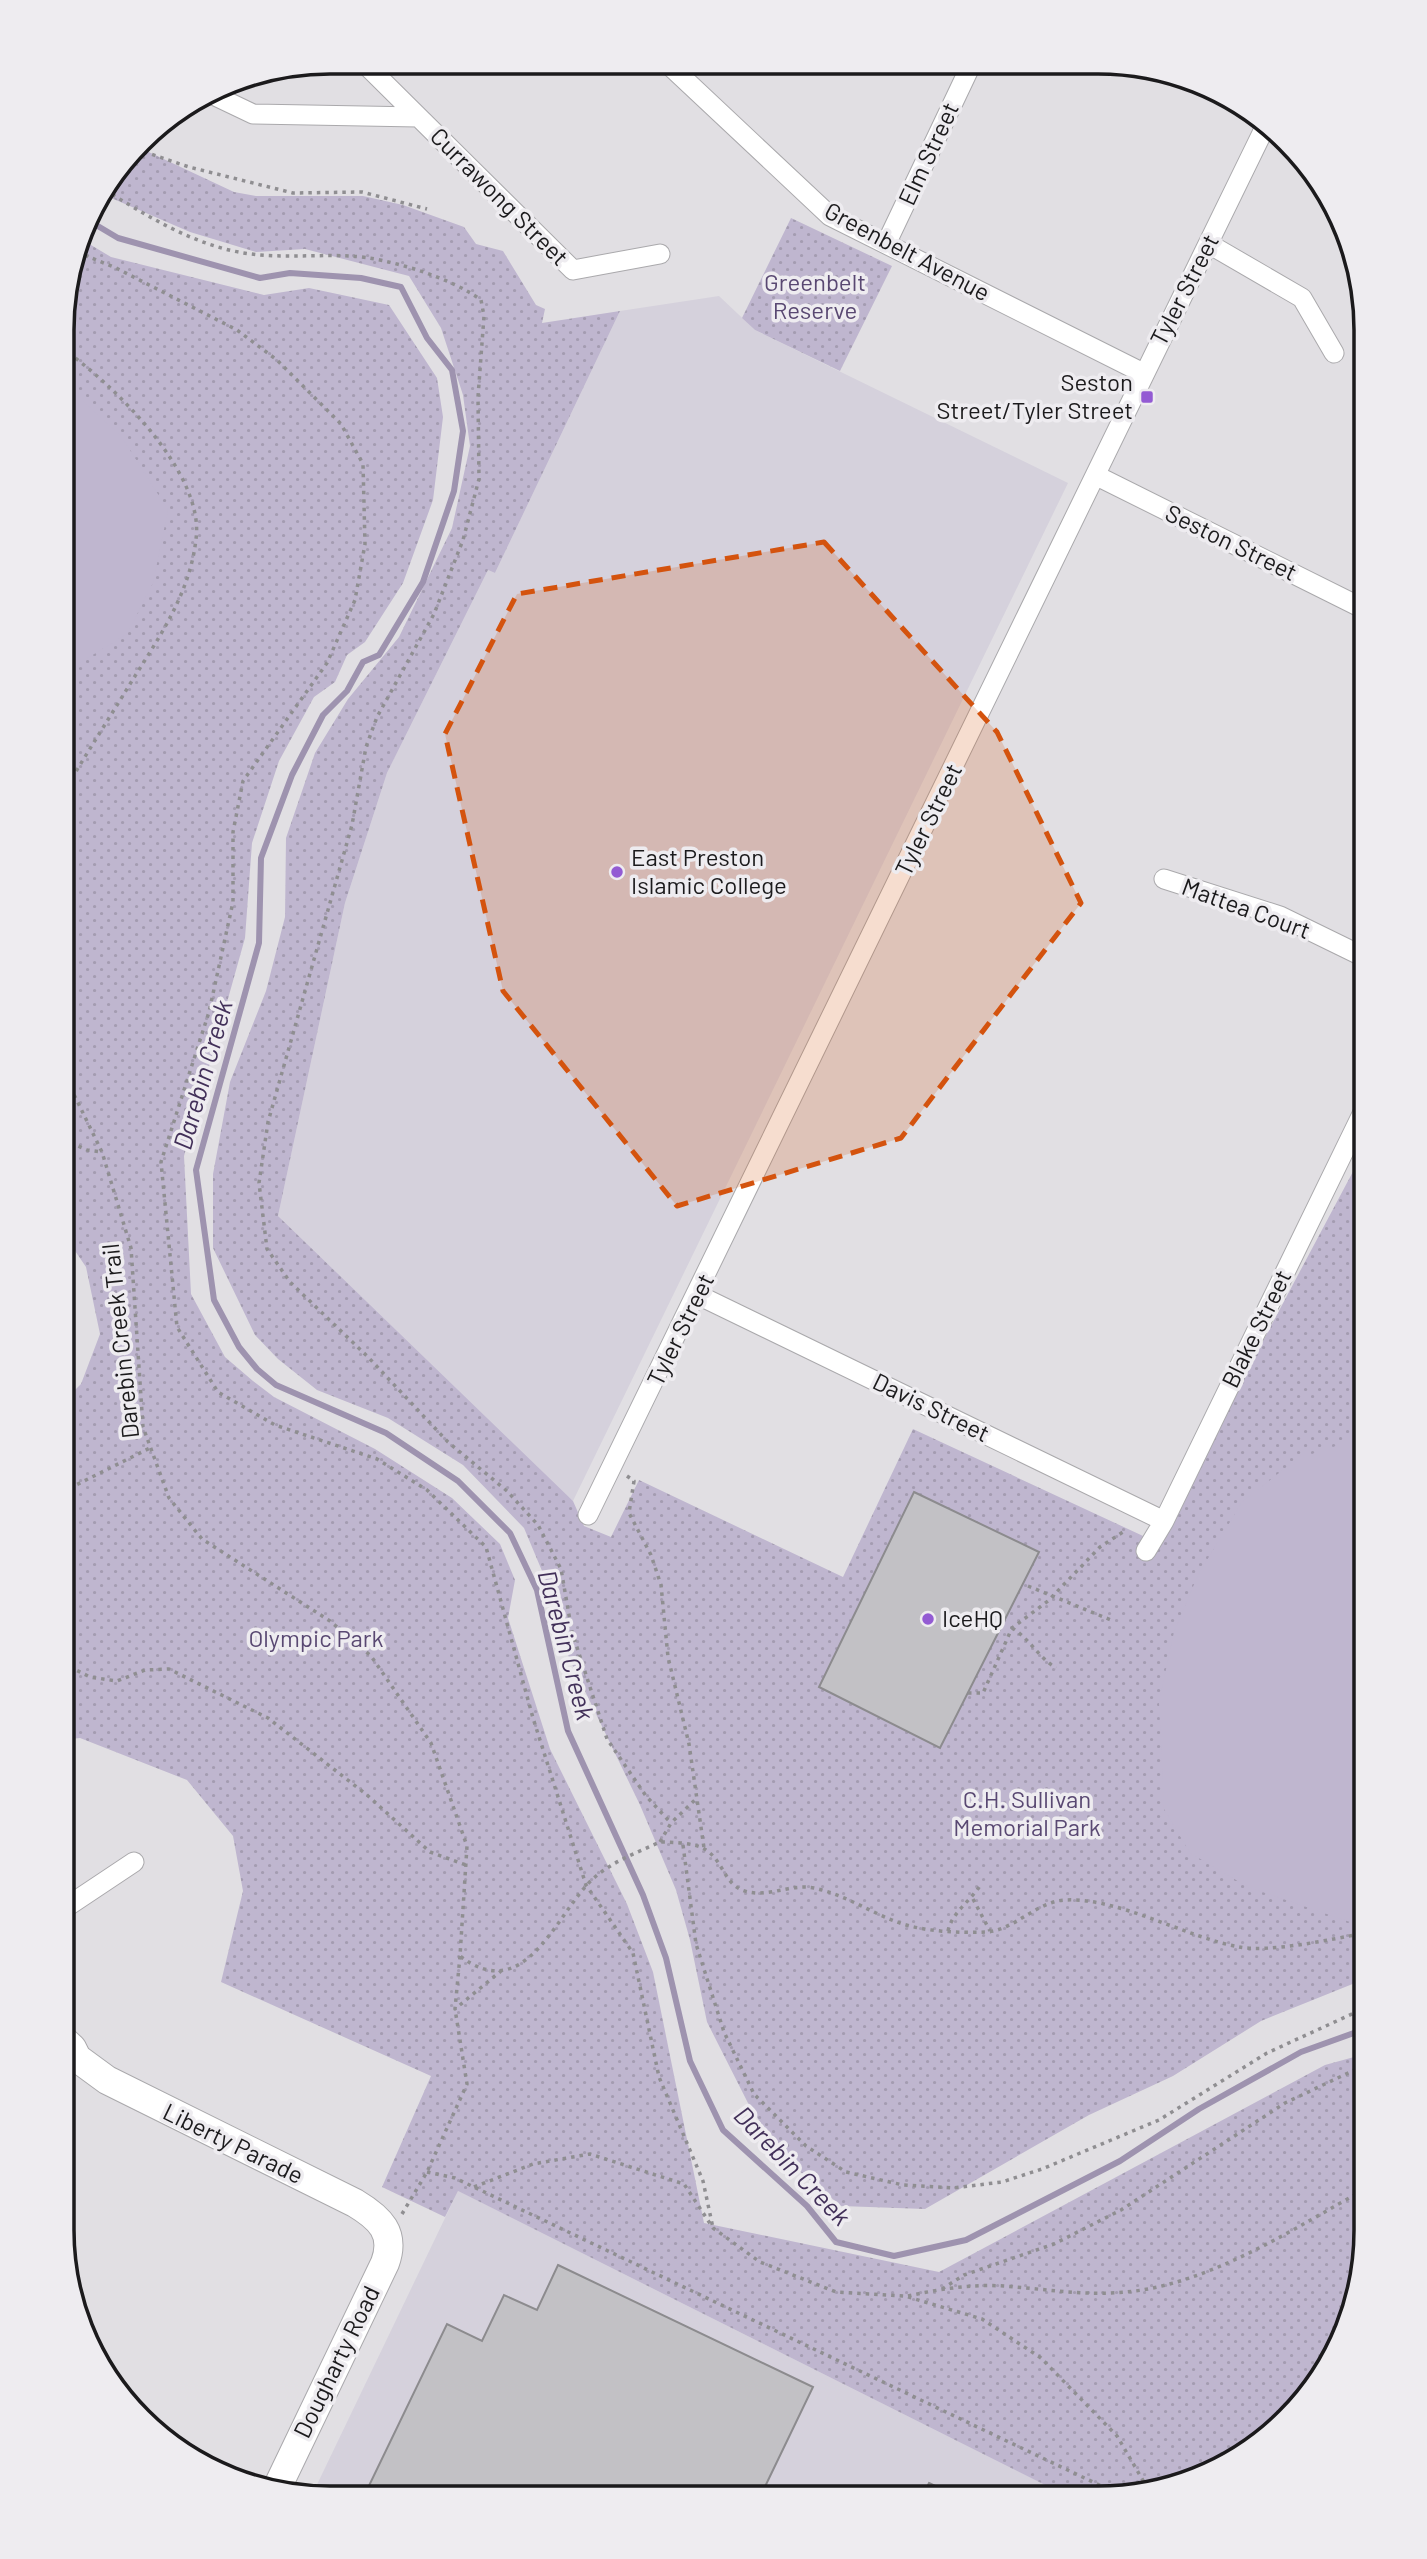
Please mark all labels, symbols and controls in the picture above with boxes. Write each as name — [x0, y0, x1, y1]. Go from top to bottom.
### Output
street label: Elm Street — [891, 97, 964, 209]
street label: Currawong Street — [425, 121, 575, 271]
street label: Greenbelt Avenue — [820, 195, 995, 306]
street label: Tyler Street — [1143, 229, 1224, 350]
park label: Greenbelt Reserve — [764, 267, 866, 324]
place label: Seston Street/Tyler Street — [937, 367, 1133, 424]
marker: Seston Street/Tyler Street — [1139, 389, 1155, 405]
street label: Seston Street — [1161, 497, 1302, 586]
street label: Tyler Street — [888, 758, 967, 880]
place label: East Preston Islamic College — [631, 842, 787, 899]
marker: East Preston Islamic College — [609, 864, 625, 880]
street label: Mattea Court — [1178, 871, 1315, 944]
water label: Darebin Creek — [165, 996, 238, 1153]
street label: Darebin Creek Trail — [95, 1242, 144, 1440]
street label: Blake Street — [1215, 1265, 1297, 1392]
street label: Tyler Street — [640, 1268, 719, 1390]
street label: Davis Street — [869, 1366, 995, 1447]
water label: Darebin Creek — [533, 1566, 602, 1723]
place label: IceHQ — [942, 1603, 1003, 1632]
marker: IceHQ — [920, 1611, 936, 1627]
park label: Olympic Park — [248, 1623, 384, 1652]
park label: C.H. Sullivan Memorial Park — [953, 1784, 1101, 1841]
street label: Liberty Parade — [159, 2096, 309, 2189]
water label: Darebin Creek — [728, 2099, 858, 2231]
street label: Dougharty Road — [286, 2281, 385, 2442]

